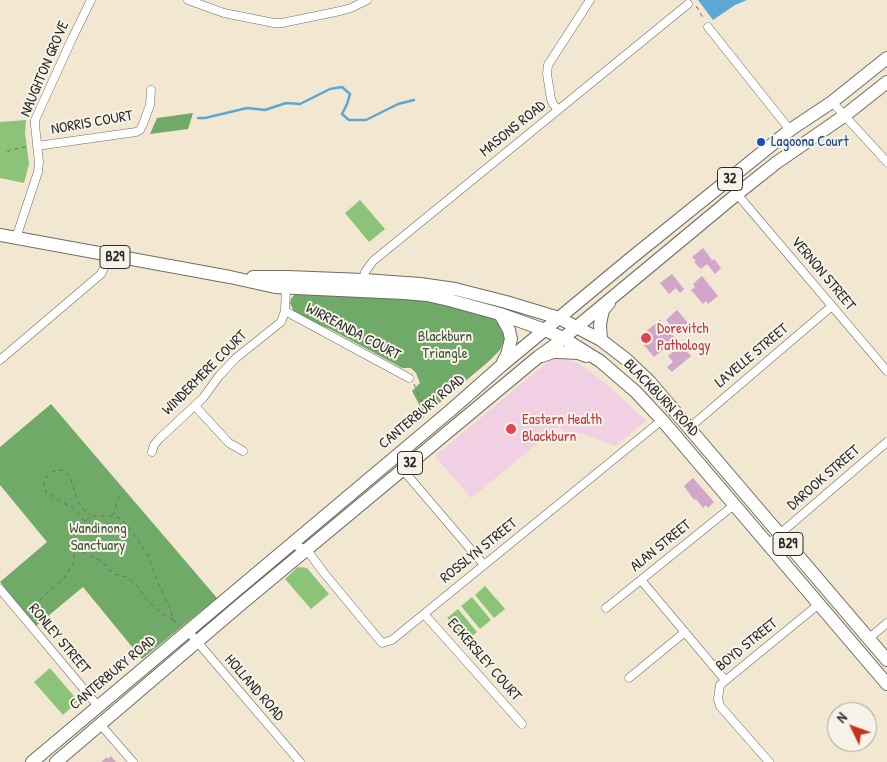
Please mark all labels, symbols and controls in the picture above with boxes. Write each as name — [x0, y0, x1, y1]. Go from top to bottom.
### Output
street label: NAUGHTON GROVE — [17, 19, 73, 119]
street label: MASONS ROAD — [476, 97, 550, 161]
street label: NORRIS COURT — [50, 107, 134, 139]
place label: Lagoona Court — [771, 133, 849, 151]
marker: Lagoona Court — [755, 136, 767, 148]
road number: 32 — [718, 168, 742, 190]
street label: VERNON STREET — [787, 234, 859, 314]
road number: B29 — [100, 246, 130, 268]
street label: WIRREANDA COURT — [302, 299, 404, 365]
place label: Dorevitch Pathology — [657, 320, 711, 355]
street label: LAVELLE STREET — [712, 320, 792, 392]
street label: WINDERMERE COURT — [159, 327, 251, 419]
park label: Blackburn Triangle — [418, 328, 472, 363]
marker: Dorevitch Pathology — [639, 331, 653, 345]
street label: BLACKBURN ROAD — [620, 356, 702, 440]
street label: CANTERBURY ROAD — [375, 371, 469, 453]
place label: Eastern Health Blackburn — [522, 411, 602, 446]
marker: Eastern Health Blackburn — [504, 422, 518, 436]
street label: DAROOK STREET — [784, 442, 864, 514]
road number: 32 — [398, 452, 422, 474]
street label: ROSSLYN STREET — [437, 515, 521, 587]
street label: ALAN STREET — [627, 516, 695, 576]
park label: Wandinong Sanctuary — [69, 520, 127, 555]
road number: B29 — [773, 532, 803, 556]
street label: RONLEY STREET — [24, 600, 94, 678]
street label: ECKERSLEY COURT — [443, 615, 525, 705]
street label: BOYD STREET — [713, 615, 781, 675]
street label: CANTERBURY ROAD — [66, 632, 160, 714]
street label: HOLLAND ROAD — [220, 651, 288, 725]
north arrow — [827, 702, 877, 752]
text: N — [832, 708, 851, 726]

